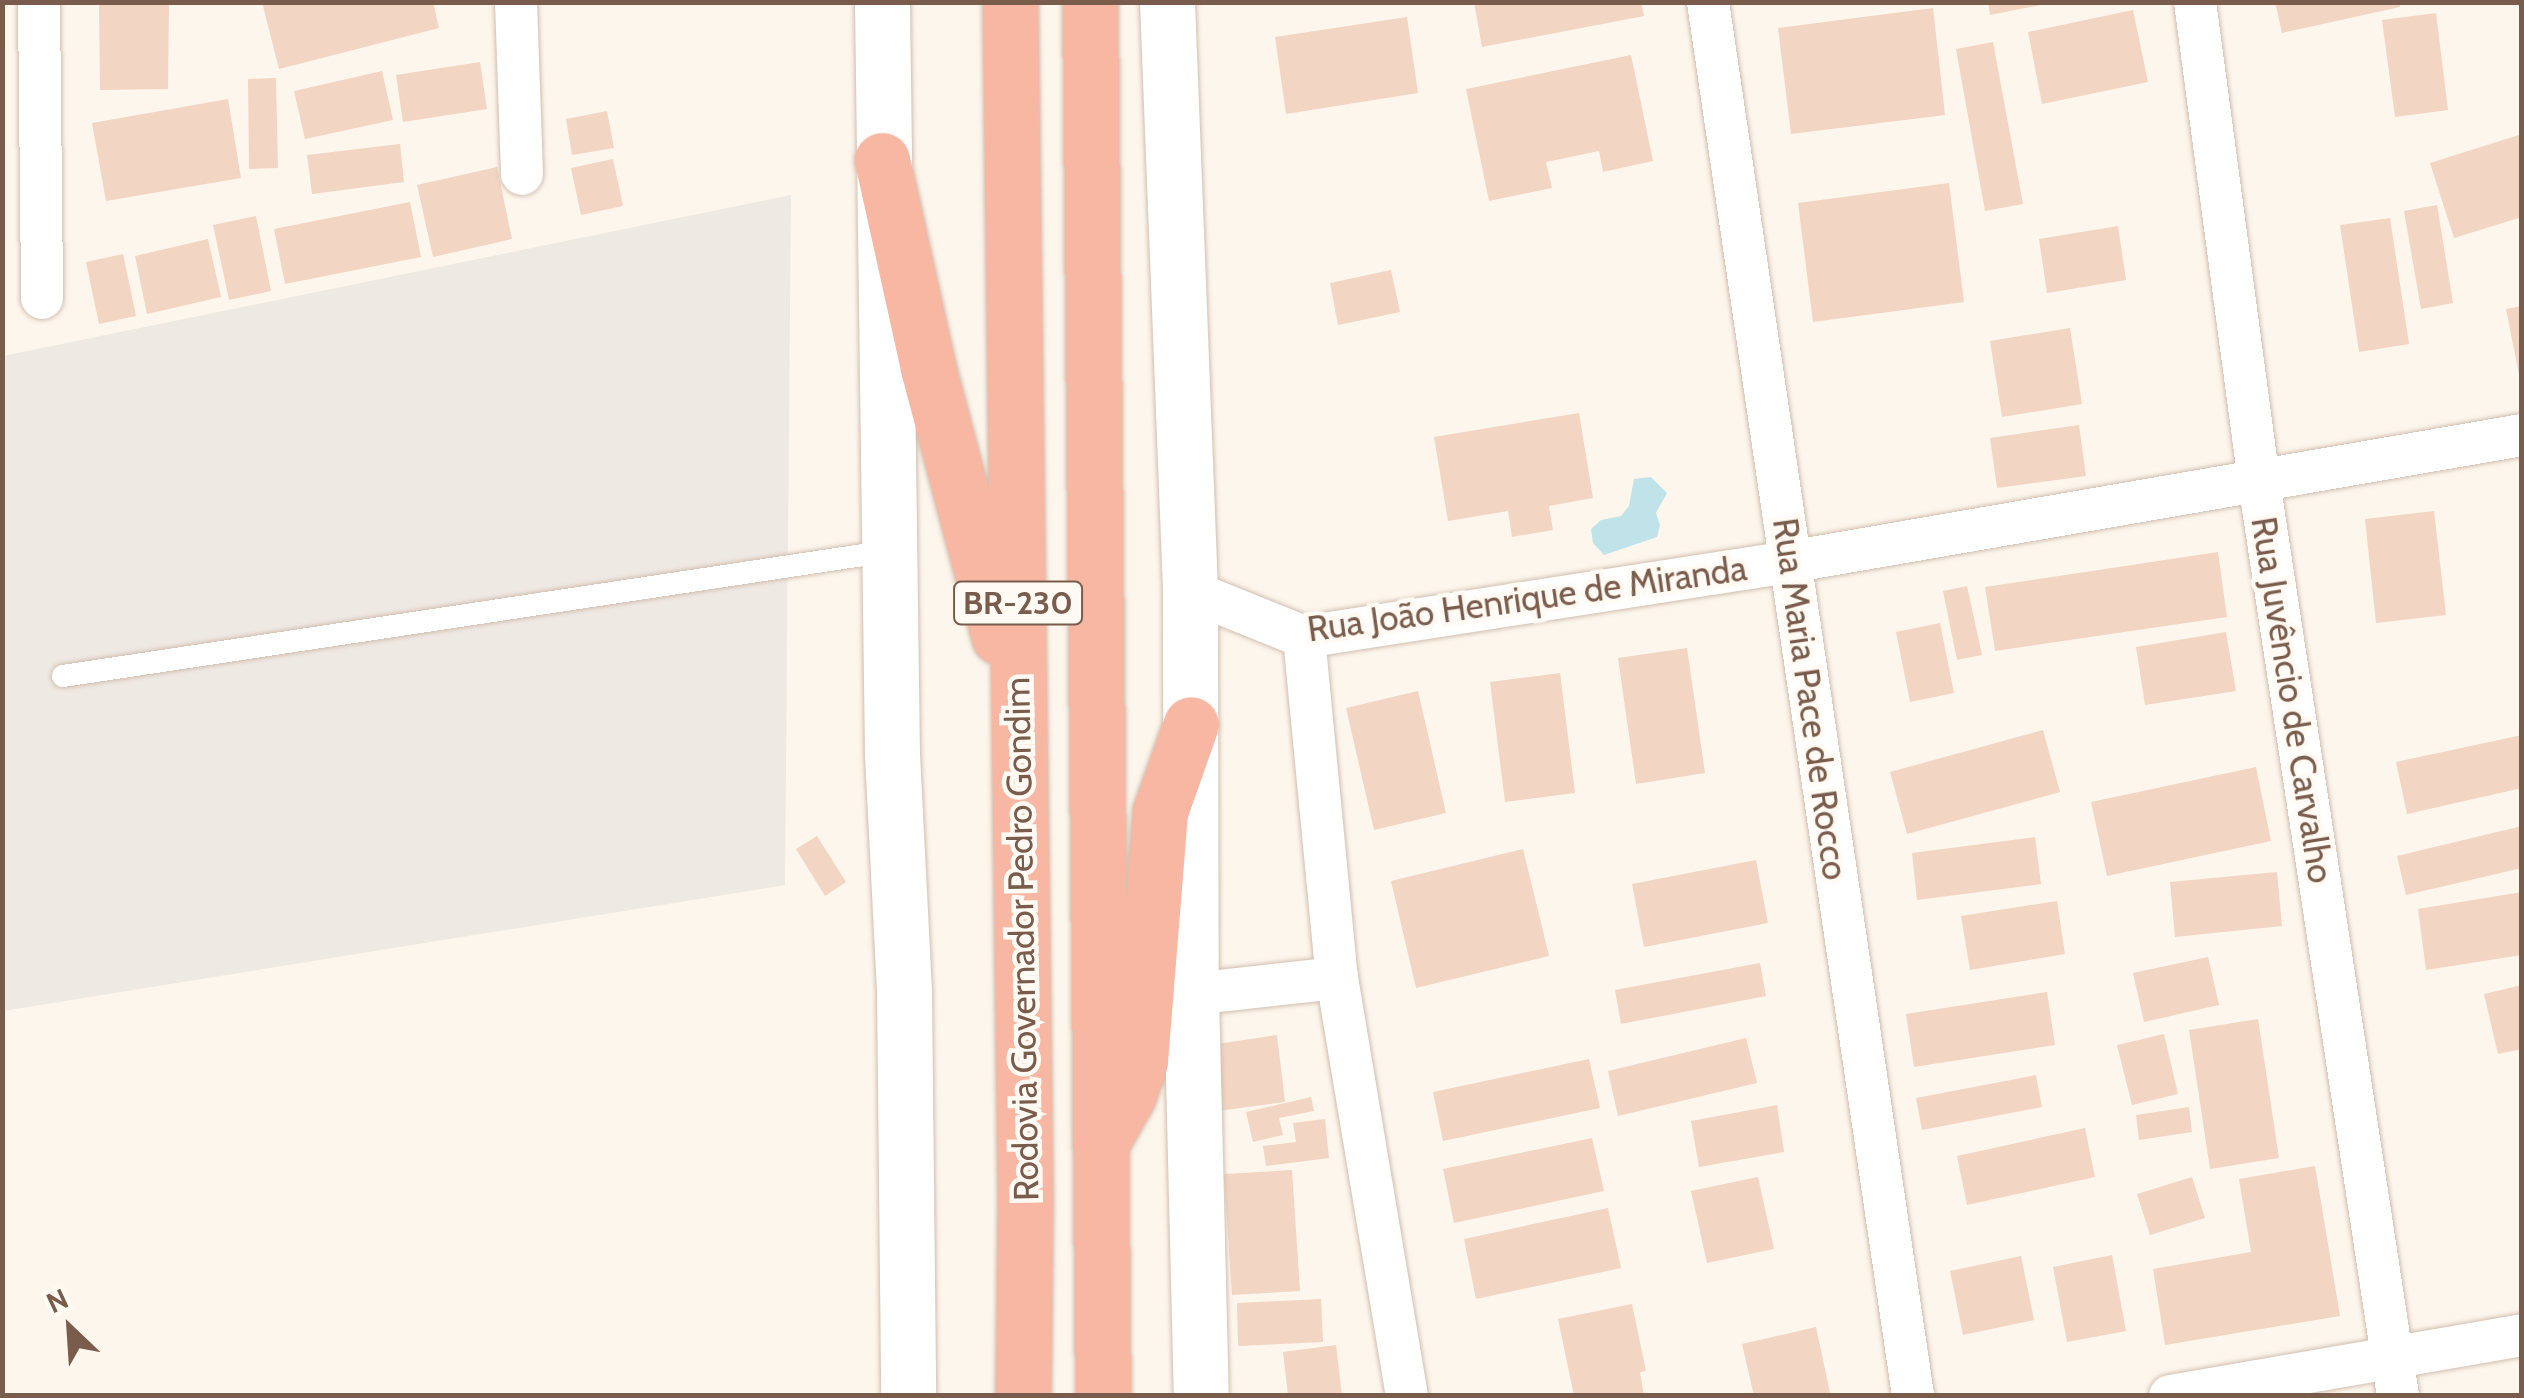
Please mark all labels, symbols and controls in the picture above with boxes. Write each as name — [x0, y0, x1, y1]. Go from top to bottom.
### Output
street label: Rua Juvêncio de Carvalho — [2242, 514, 2342, 886]
street label: Rua Maria Pace de Rocco — [1764, 515, 1856, 883]
street label: Rua João Henrique de Miranda — [1305, 547, 1749, 651]
road number: BR-230 — [953, 576, 1083, 630]
street label: Rodovia Governador Pedro Gondim — [996, 677, 1048, 1201]
north arrow — [20, 1278, 120, 1378]
text: N — [41, 1281, 73, 1320]

